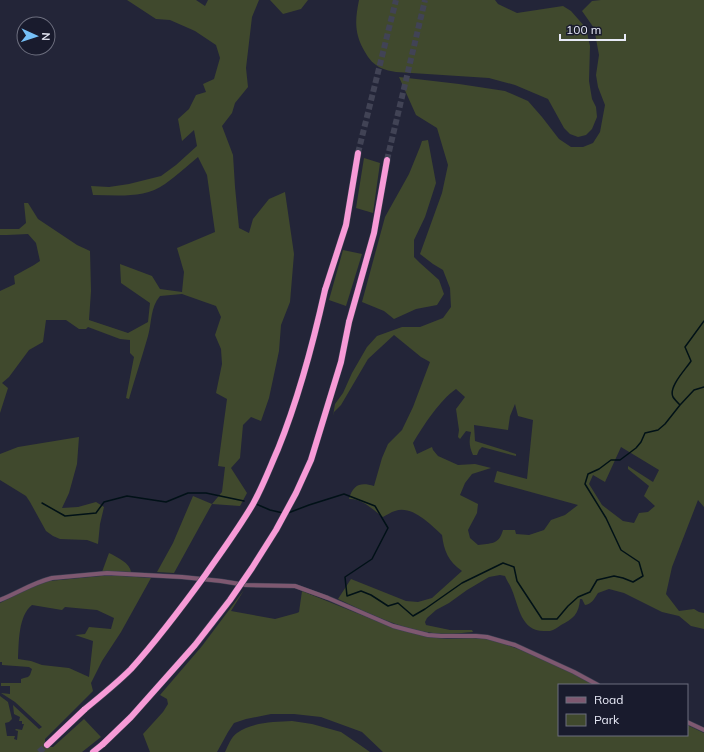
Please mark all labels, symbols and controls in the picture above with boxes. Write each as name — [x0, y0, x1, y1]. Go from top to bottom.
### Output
north arrow — [16, 16, 56, 56]
scale bar — [560, 16, 625, 42]
text: 100 m — [566, 22, 601, 37]
text: N — [39, 32, 53, 41]
legend — [558, 684, 688, 736]
text: Road — [594, 692, 623, 707]
text: Park — [594, 712, 620, 727]

